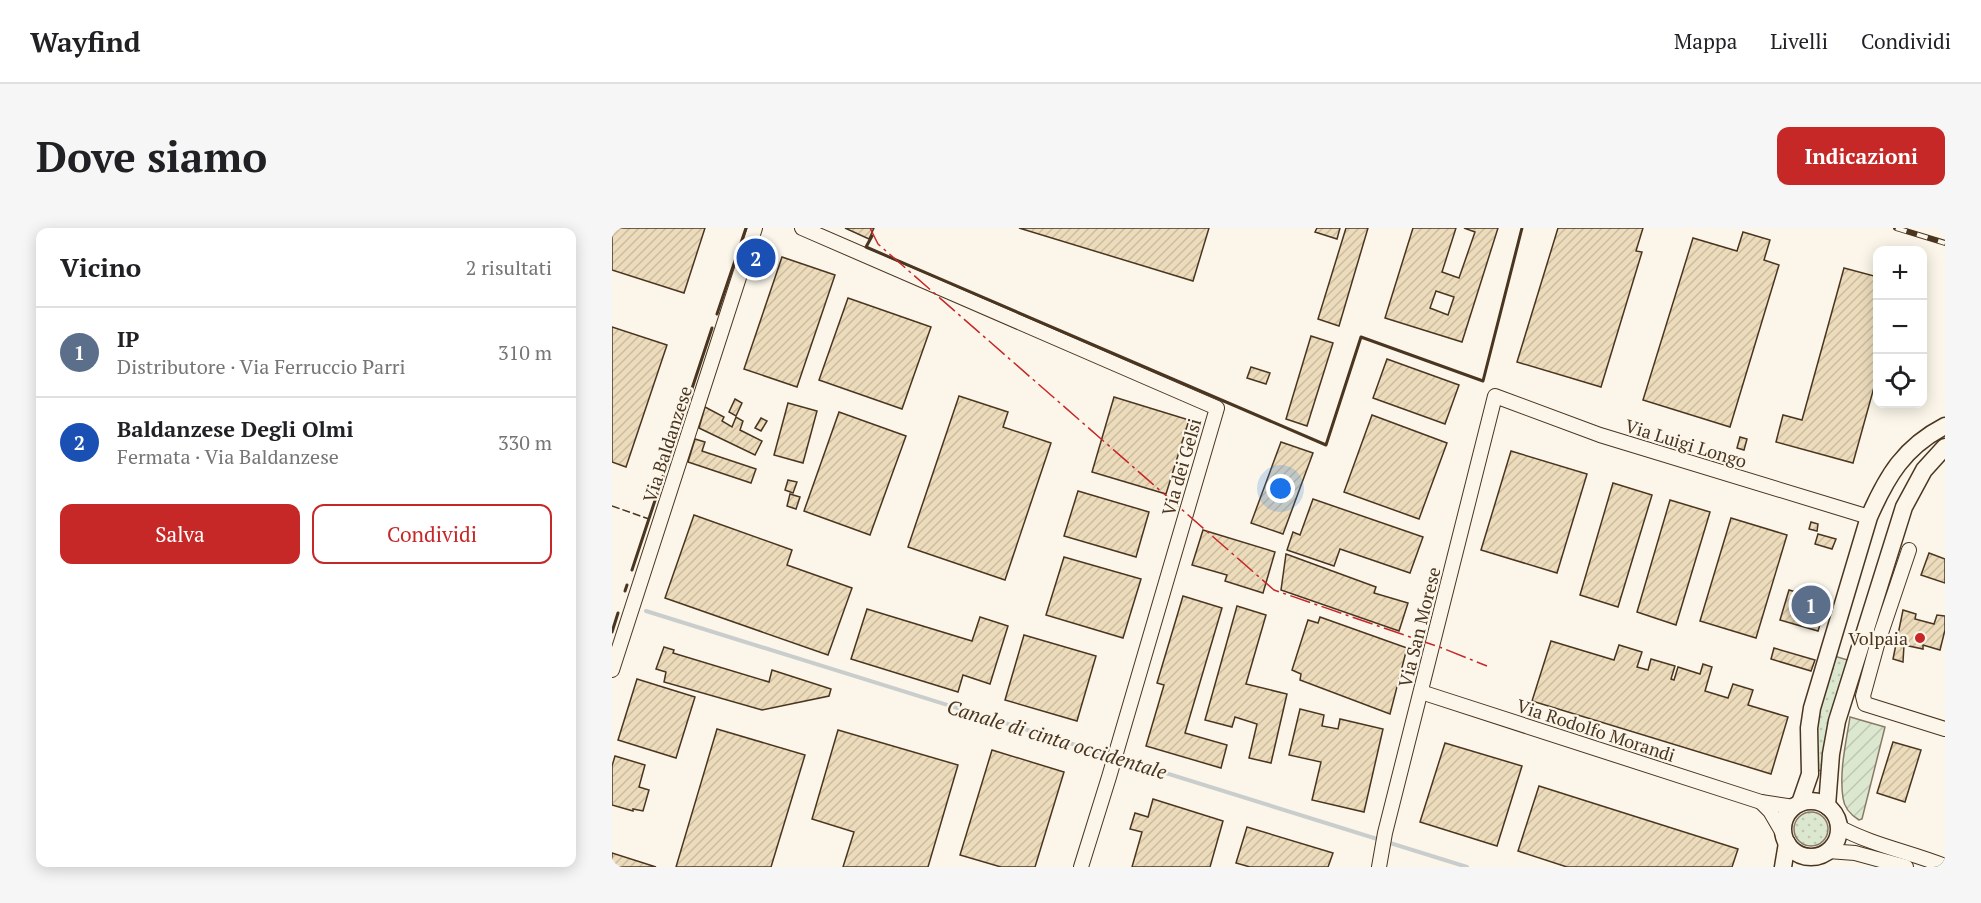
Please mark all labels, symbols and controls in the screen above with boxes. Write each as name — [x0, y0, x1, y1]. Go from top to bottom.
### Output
text: Wayfind — [30, 23, 141, 60]
text: Mappa — [1674, 27, 1737, 55]
text: Livelli — [1770, 27, 1828, 55]
text: Condividi — [1861, 27, 1951, 55]
button: Indicazioni — [1777, 127, 1945, 185]
text: Dove siamo — [36, 128, 267, 184]
pin: 2 — [736, 236, 776, 280]
map controls — [1873, 246, 1927, 408]
button: + — [1873, 246, 1927, 300]
text: Vicino — [60, 250, 141, 284]
text: 2 risultati — [466, 254, 552, 281]
button: − — [1873, 300, 1927, 354]
text: IP — [117, 324, 139, 353]
text: 1 — [74, 339, 85, 366]
text: 310 m — [498, 339, 552, 366]
text: Distributore · Via Ferruccio Parri — [117, 353, 406, 380]
button: locate — [1873, 354, 1927, 408]
street label: Via Baldanzese — [637, 383, 697, 505]
street label: Via Luigi Longo — [1622, 413, 1750, 473]
text: Baldanzese Degli Olmi — [117, 414, 353, 443]
street label: Via dei Gelsi — [1156, 416, 1206, 518]
text: 2 — [74, 429, 85, 456]
text: 330 m — [498, 429, 552, 456]
text: Fermata · Via Baldanzese — [117, 443, 339, 470]
your location — [1266, 474, 1295, 503]
button: Salva — [60, 504, 300, 564]
button: Condividi — [312, 504, 552, 564]
street label: Via San Morese — [1392, 564, 1446, 690]
pin: 1 — [1792, 582, 1830, 628]
place label: Volpaia — [1848, 626, 1908, 650]
marker: Volpaia — [1913, 631, 1927, 645]
water label: Canale di cinta occidentale — [944, 693, 1170, 785]
street label: Via Rodolfo Morandi — [1514, 693, 1678, 767]

